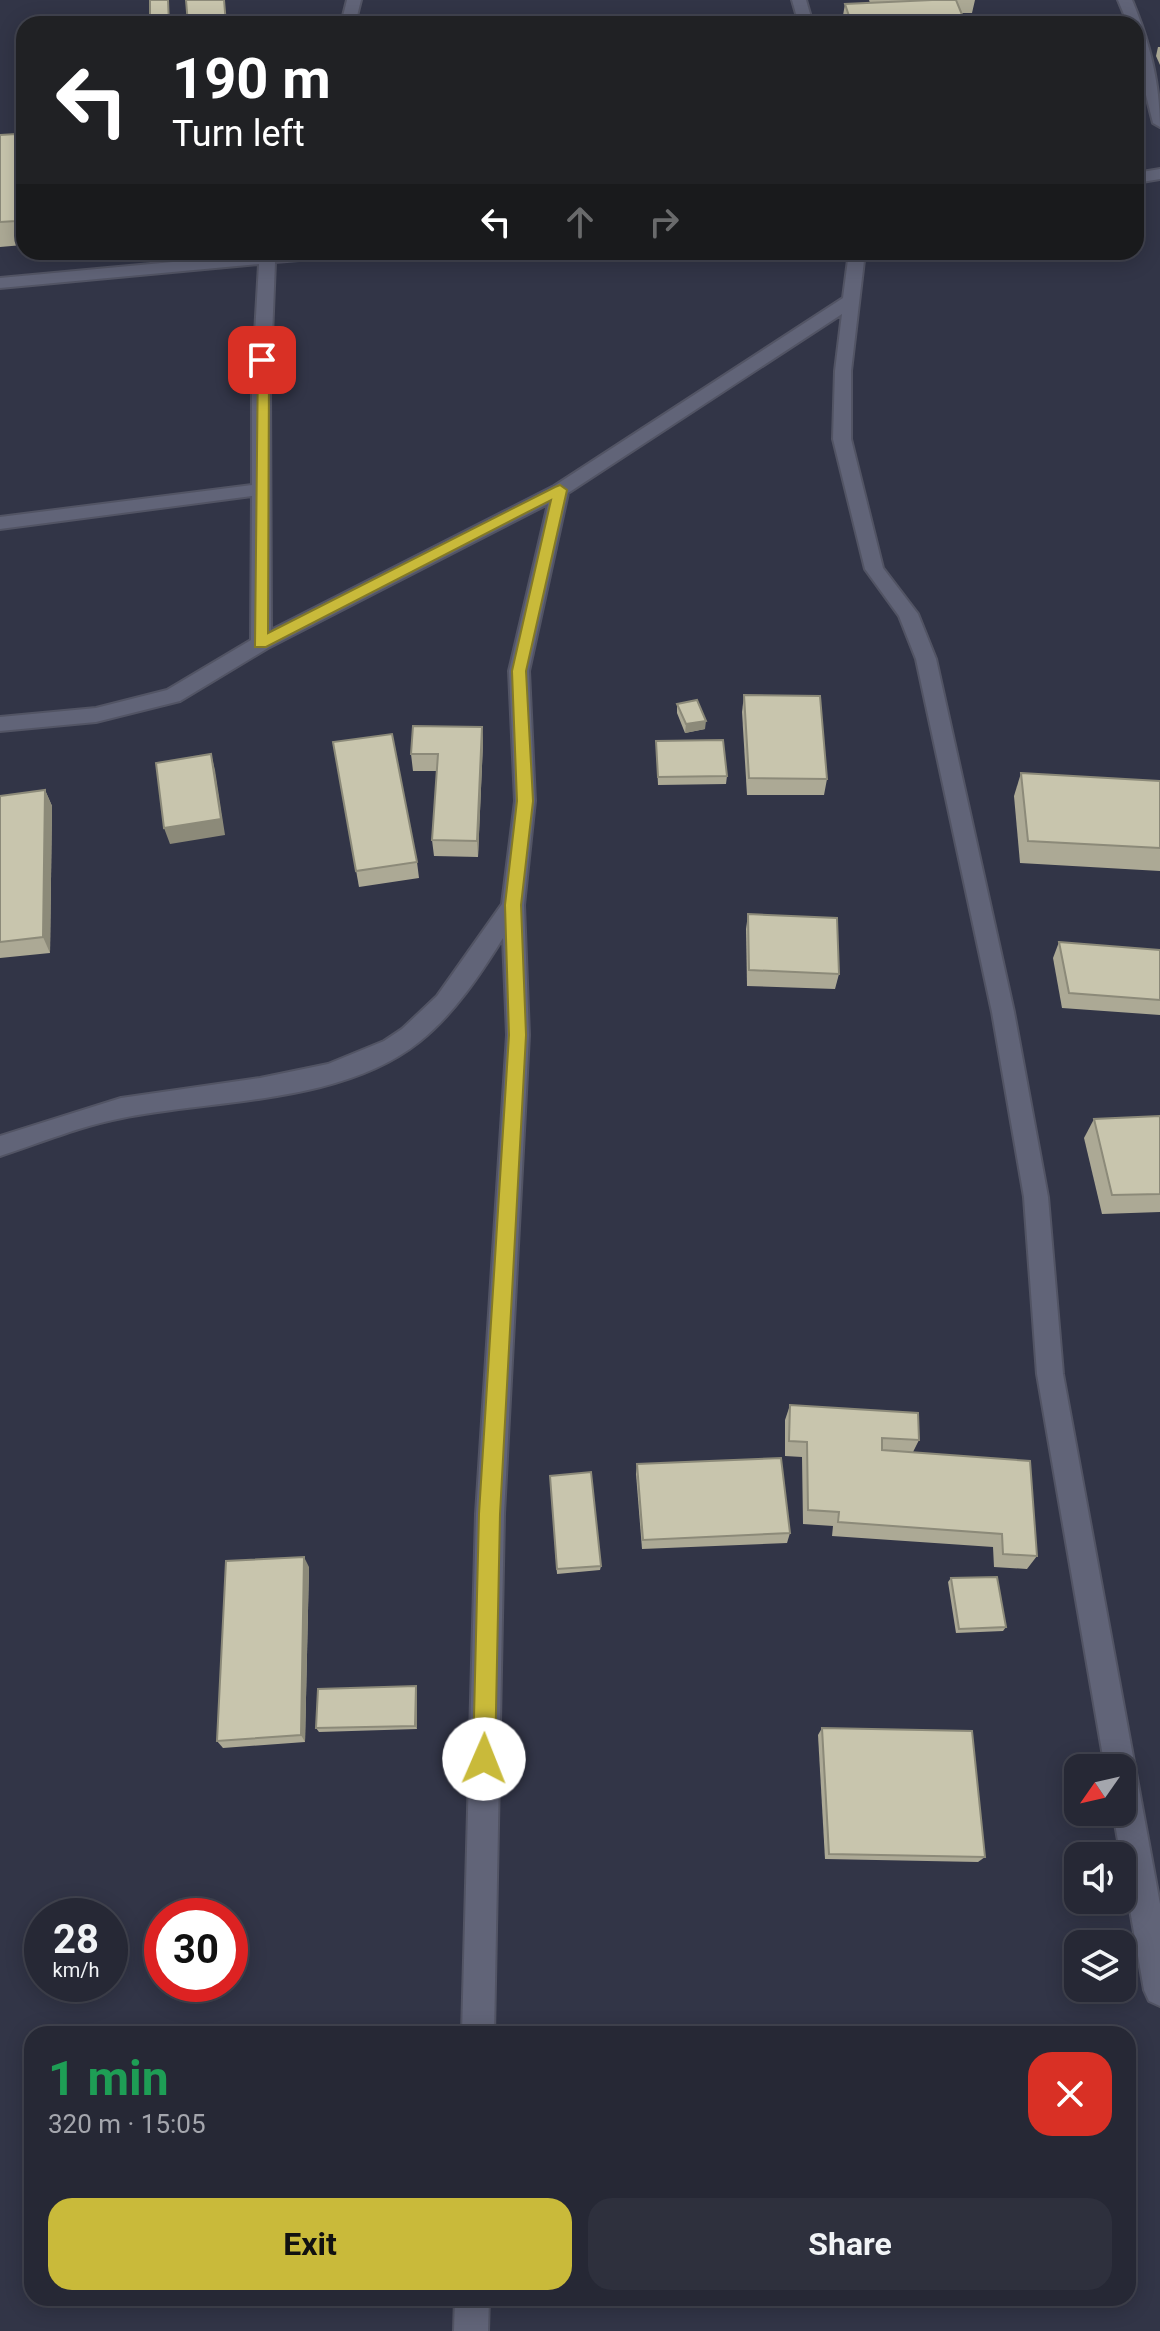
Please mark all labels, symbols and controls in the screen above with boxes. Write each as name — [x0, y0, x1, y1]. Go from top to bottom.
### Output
text: 190 m — [172, 46, 331, 112]
icon: left — [40, 48, 144, 152]
text: Turn left — [172, 113, 305, 155]
icon: left — [474, 200, 518, 244]
icon: ahead — [558, 200, 602, 244]
icon: right — [642, 200, 686, 244]
pin — [228, 326, 296, 394]
icon: arrive — [240, 338, 284, 382]
position arrow — [442, 1717, 526, 1801]
north arrow — [1064, 1754, 1136, 1826]
map controls — [1064, 1754, 1136, 2002]
button: sound — [1064, 1842, 1136, 1914]
speed limit sign: 30 — [144, 1898, 248, 2002]
text: 28 — [53, 1916, 99, 1963]
button: layers — [1064, 1930, 1136, 2002]
text: km/h — [53, 1958, 99, 1982]
text: 1 min — [48, 2050, 169, 2107]
button: close — [1028, 2052, 1112, 2136]
text: 320 m · 15:05 — [48, 2109, 206, 2139]
button: Exit — [48, 2198, 572, 2290]
button: Share — [588, 2198, 1112, 2290]

